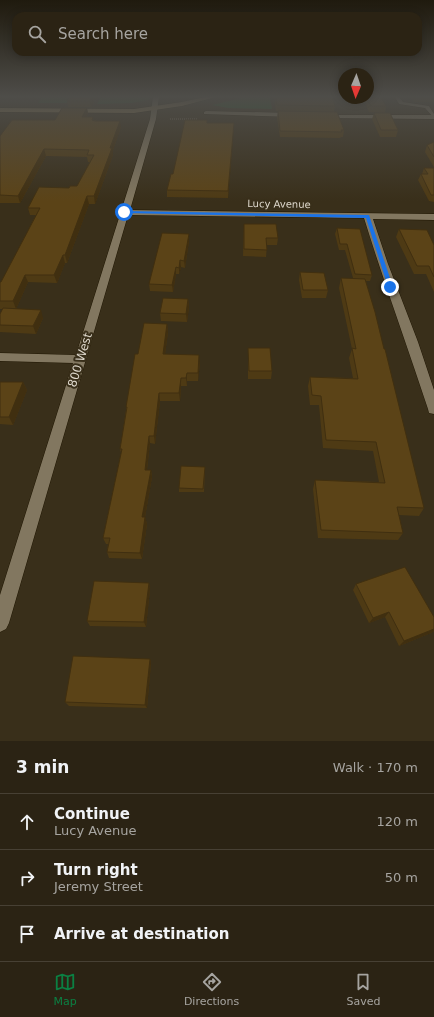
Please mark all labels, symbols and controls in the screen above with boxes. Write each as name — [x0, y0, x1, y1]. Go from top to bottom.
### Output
search box — [12, 12, 422, 56]
icon: search — [26, 23, 48, 45]
text: Search here — [58, 25, 148, 43]
north arrow — [338, 68, 374, 104]
street label: Lucy Avenue — [247, 198, 311, 210]
route start — [115, 203, 133, 221]
route end — [381, 278, 399, 296]
street label: 800 West — [65, 331, 95, 389]
text: 3 min — [16, 757, 69, 777]
text: Walk · 170 m — [333, 760, 418, 775]
text: Continue — [54, 805, 130, 823]
icon: ahead — [16, 811, 38, 833]
text: 120 m — [376, 814, 418, 829]
text: Lucy Avenue — [54, 823, 137, 838]
text: Turn right — [54, 861, 138, 879]
icon: right — [16, 867, 38, 889]
text: 50 m — [385, 870, 418, 885]
text: Jeremy Street — [54, 879, 143, 894]
icon: arrive — [16, 923, 38, 945]
text: Arrive at destination — [54, 925, 229, 943]
tab: Map — [54, 971, 77, 1008]
tab: Directions — [184, 971, 239, 1008]
tab: Saved — [346, 971, 380, 1008]

